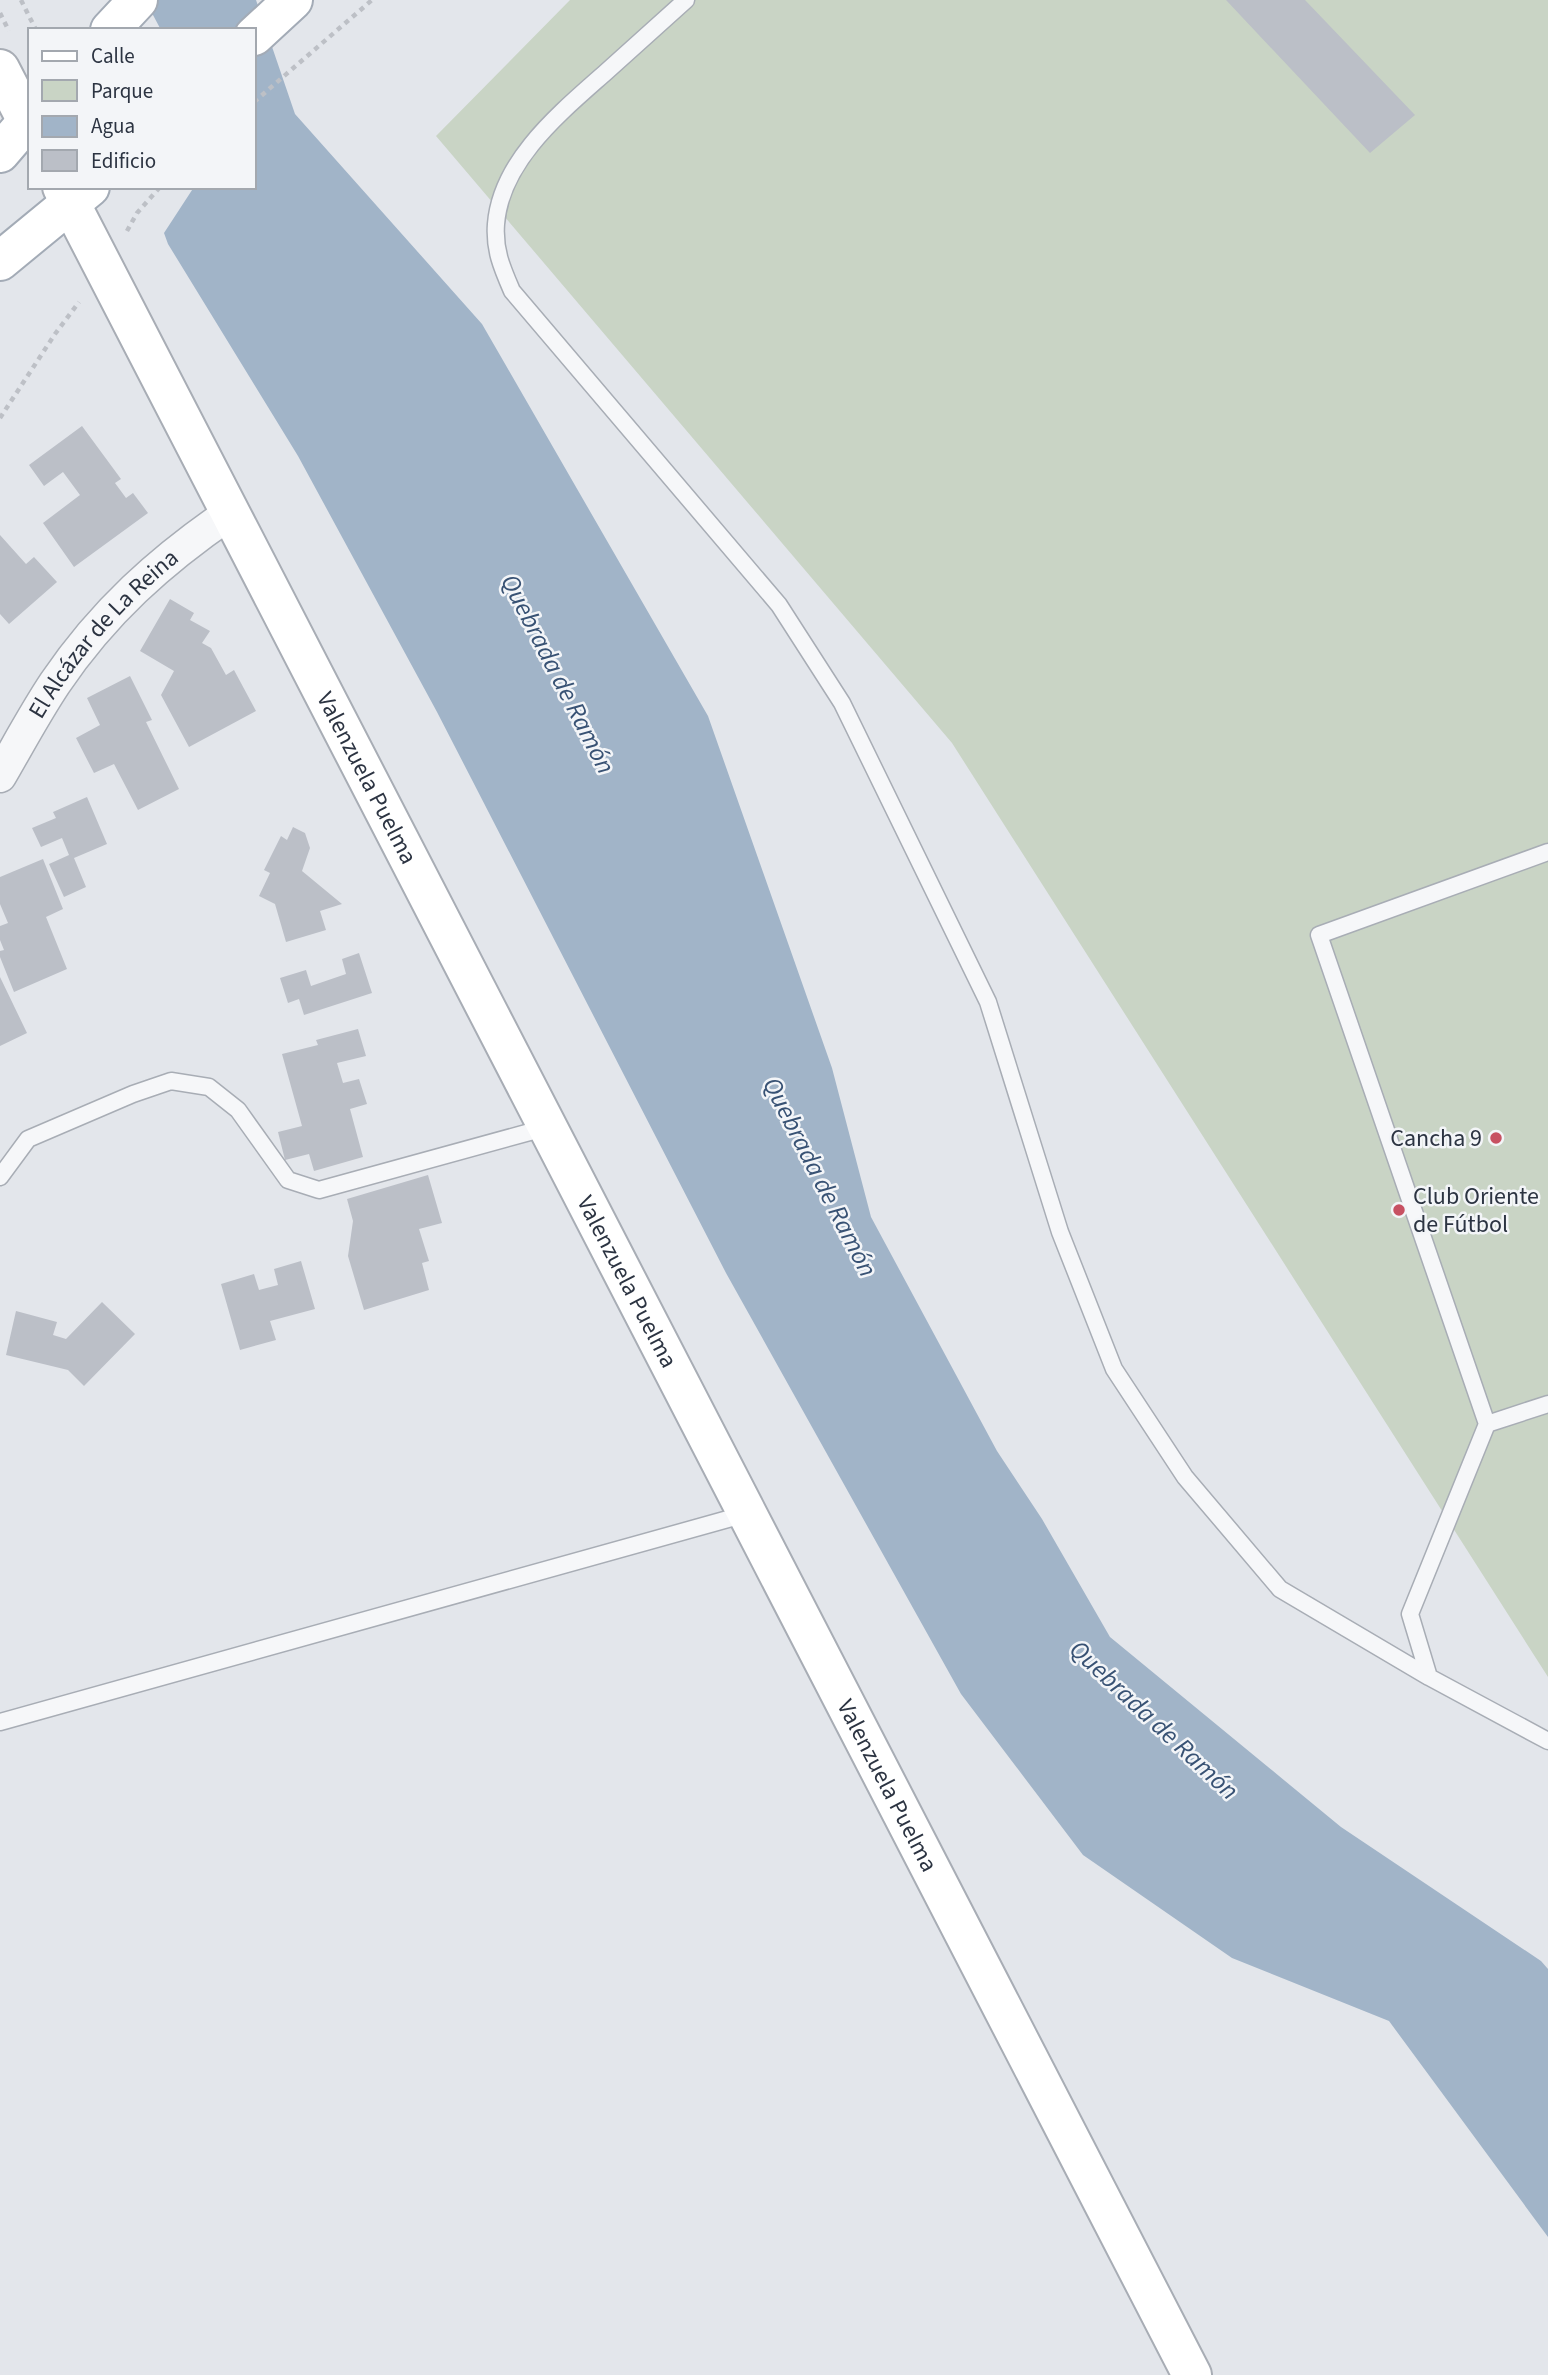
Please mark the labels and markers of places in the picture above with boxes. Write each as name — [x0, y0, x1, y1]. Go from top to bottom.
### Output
place label: Cancha 9 — [1390, 1121, 1482, 1156]
marker: Cancha 9 — [1488, 1130, 1504, 1146]
place label: Club Oriente de Fútbol — [1413, 1179, 1539, 1242]
marker: Club Oriente de Fútbol — [1391, 1202, 1407, 1218]

